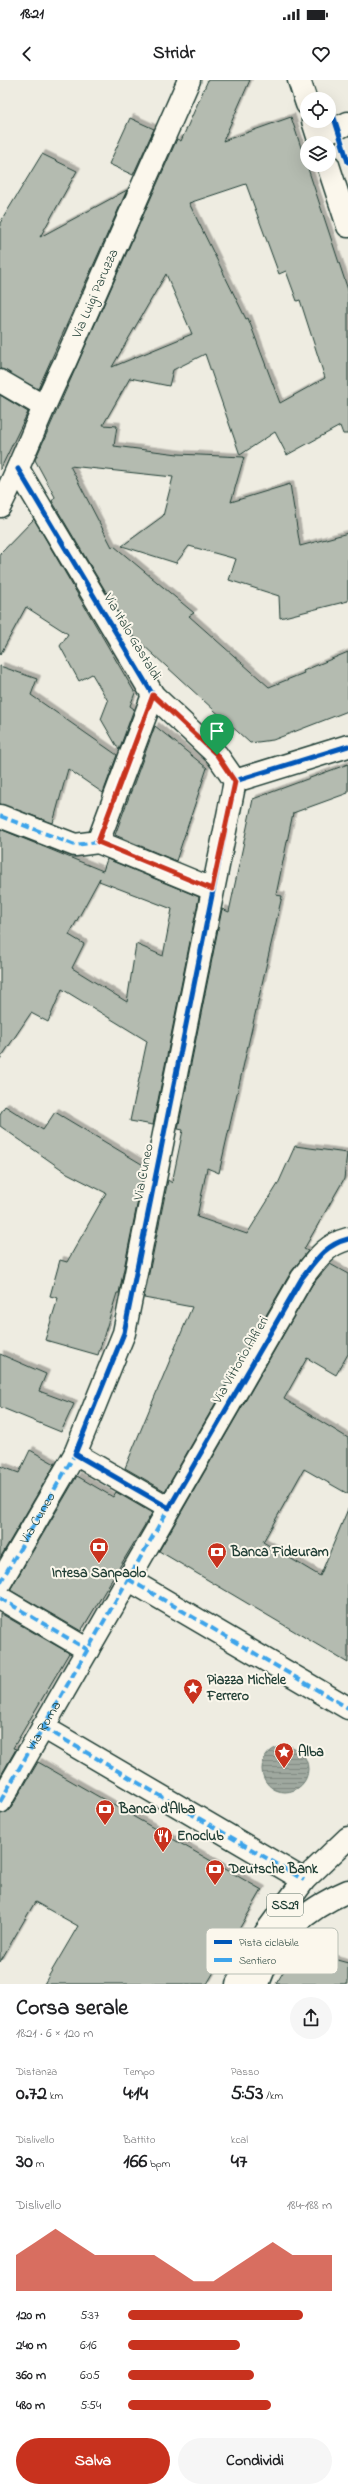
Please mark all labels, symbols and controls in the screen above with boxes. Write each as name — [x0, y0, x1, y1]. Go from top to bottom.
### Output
text: 18:21 — [20, 3, 44, 25]
text: Stridr — [153, 41, 195, 67]
icon: back — [16, 43, 38, 65]
icon: heart — [310, 43, 332, 65]
map controls — [300, 92, 336, 172]
button: locate — [300, 92, 336, 128]
button: layers — [300, 136, 336, 172]
street label: Via Luigi Paruzza — [66, 245, 124, 342]
street label: Via Italo Gastaldi — [97, 589, 166, 684]
pin — [200, 714, 234, 755]
icon: arrive — [206, 720, 228, 742]
street label: Via Cuneo — [128, 1142, 160, 1203]
street label: Via Vittorio Alfieri — [207, 1312, 275, 1409]
street label: Via Cuneo — [14, 1488, 61, 1549]
bank icon: Intesa Sanpaolo — [88, 1536, 110, 1564]
bank icon: Banca Fideuram — [206, 1541, 228, 1569]
place label: Banca Fideuram — [230, 1542, 329, 1563]
place label: Intesa Sanpaolo — [52, 1563, 146, 1584]
place label: Piazza Michele Ferrero — [206, 1670, 287, 1707]
place icon: Piazza Michele Ferrero — [182, 1677, 204, 1705]
street label: Via Roma — [21, 1697, 67, 1755]
place icon: Alba — [273, 1741, 295, 1769]
place label: Alba — [298, 1742, 324, 1763]
bank icon: Banca d'Alba — [94, 1798, 116, 1826]
place label: Banca d'Alba — [118, 1799, 196, 1820]
restaurant icon: Enoclub — [152, 1825, 174, 1853]
place label: Enoclub — [177, 1826, 224, 1847]
bank icon: Deutsche Bank — [204, 1858, 226, 1886]
place label: Deutsche Bank — [228, 1859, 319, 1880]
road number: SS29 — [267, 1894, 303, 1916]
legend — [206, 1928, 338, 1974]
text: Pista ciclabile — [239, 1935, 299, 1951]
text: Sentiero — [239, 1953, 276, 1969]
text: Corsa serale — [16, 1993, 128, 2025]
button: share — [290, 1997, 332, 2039]
text: 18:21 · 6 × 120 m — [16, 2024, 93, 2043]
text: Distanza — [16, 2064, 57, 2080]
text: Tempo — [123, 2064, 155, 2080]
text: Passo — [231, 2064, 259, 2080]
text: 0.72 — [16, 2080, 47, 2109]
text: 4:14 — [123, 2080, 148, 2109]
text: 5:53 — [231, 2080, 264, 2109]
text: km — [47, 2088, 63, 2104]
text: /km — [264, 2088, 283, 2104]
text: Dislivello — [16, 2132, 54, 2148]
text: Battito — [123, 2132, 155, 2148]
text: kcal — [231, 2132, 248, 2148]
text: 30 — [16, 2148, 33, 2177]
text: 166 — [123, 2148, 147, 2177]
text: 47 — [231, 2148, 247, 2177]
text: m — [33, 2156, 44, 2172]
text: bpm — [147, 2156, 170, 2172]
text: Dislivello — [16, 2196, 61, 2215]
text: 184–188 m — [287, 2196, 332, 2215]
text: 120 m — [16, 2306, 46, 2325]
text: 5:37 — [80, 2306, 99, 2325]
text: 240 m — [16, 2336, 47, 2355]
text: 6:16 — [80, 2336, 97, 2355]
text: 360 m — [16, 2366, 46, 2385]
text: 6:05 — [80, 2366, 100, 2385]
text: 480 m — [16, 2396, 45, 2415]
text: 5:54 — [80, 2396, 101, 2415]
button: Salva — [16, 2438, 170, 2484]
button: Condividi — [178, 2438, 332, 2484]

